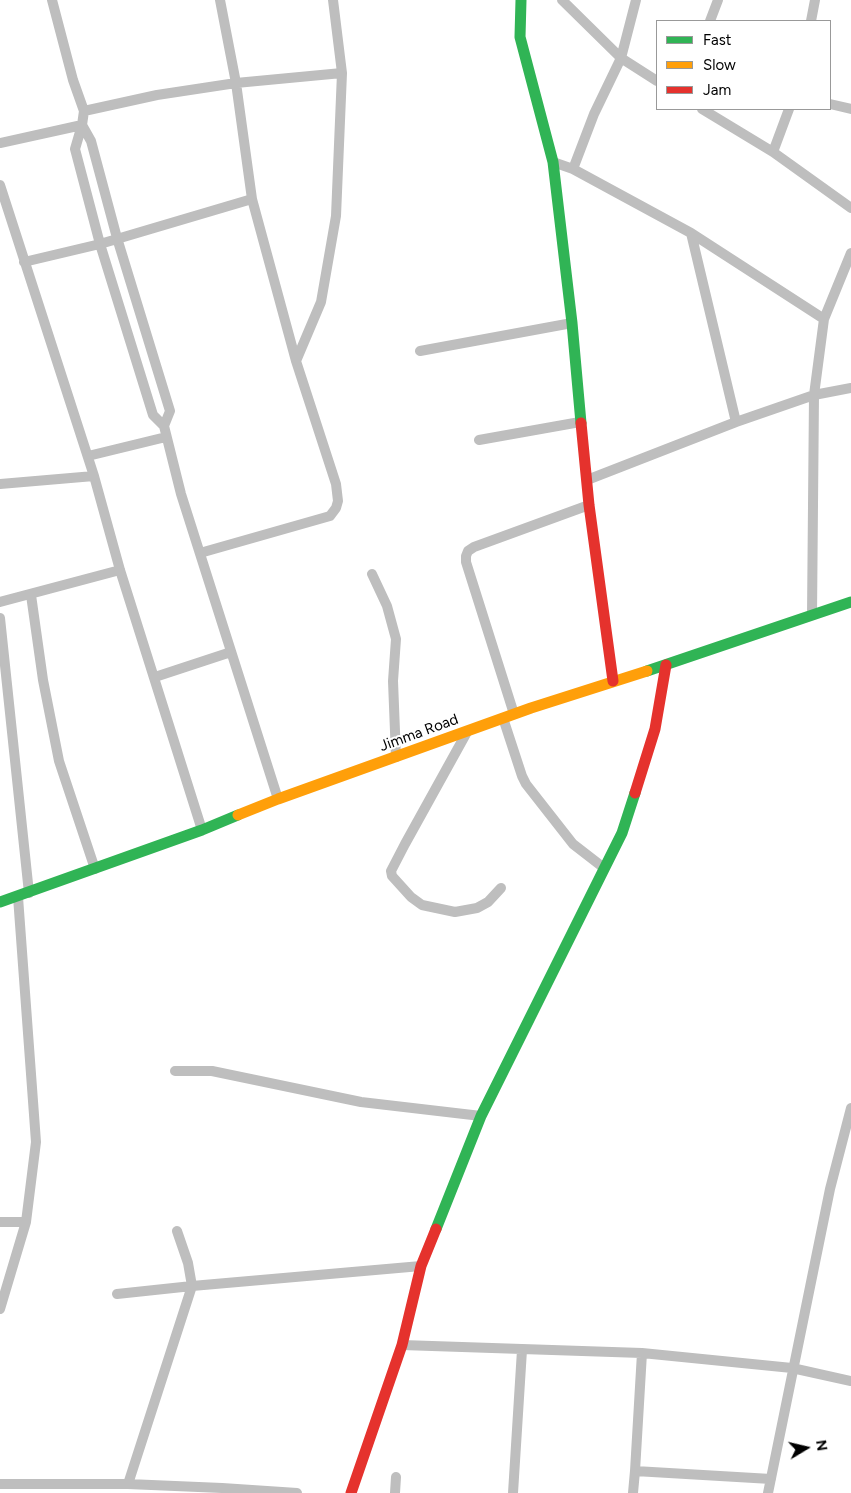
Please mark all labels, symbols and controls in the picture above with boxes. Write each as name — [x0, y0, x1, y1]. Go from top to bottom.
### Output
legend — [656, 20, 831, 110]
text: Fast — [703, 31, 731, 49]
text: Slow — [703, 56, 736, 74]
text: Jam — [703, 81, 731, 99]
street label: Jimma Road — [377, 710, 461, 756]
north arrow — [781, 1423, 831, 1473]
text: N — [812, 1439, 831, 1452]

